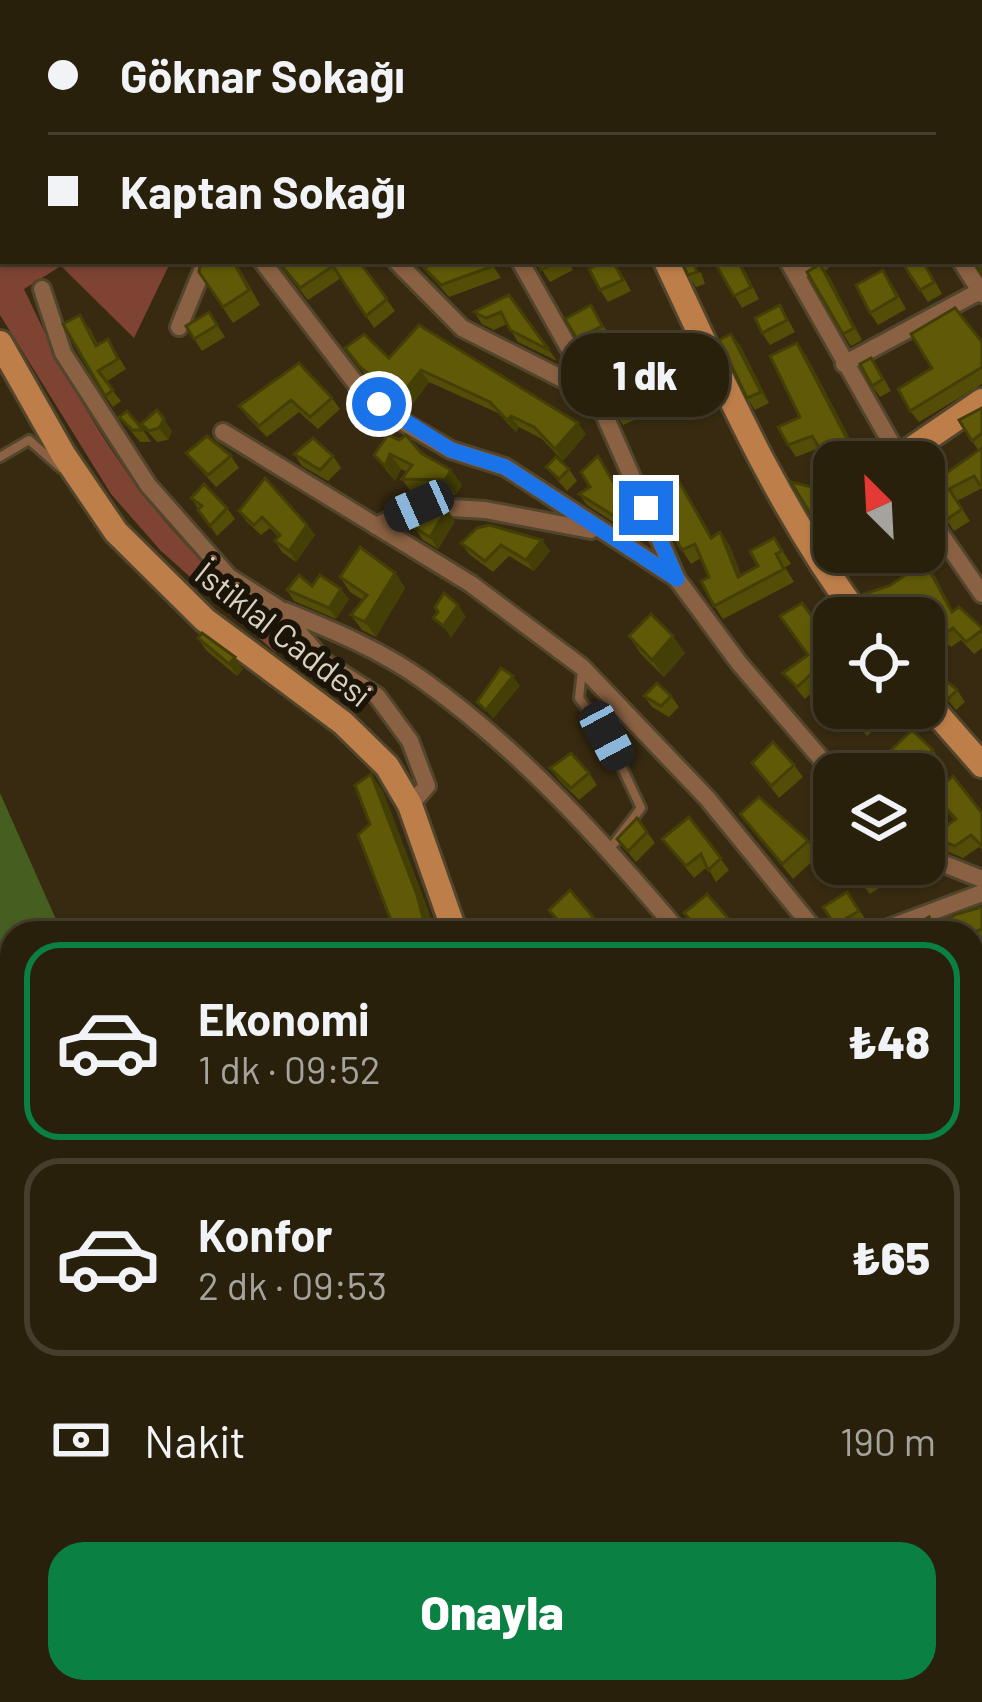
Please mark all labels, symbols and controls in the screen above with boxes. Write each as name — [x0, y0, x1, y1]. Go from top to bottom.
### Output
text: Göknar Sokağı — [120, 48, 405, 102]
text: Kaptan Sokağı — [120, 164, 406, 218]
callout: 1 dk — [562, 334, 730, 418]
text: 1 dk — [612, 351, 678, 398]
route start — [352, 377, 406, 431]
north arrow — [813, 441, 945, 573]
map controls — [813, 441, 945, 885]
car — [379, 475, 459, 537]
route end — [619, 481, 673, 535]
street label: İstiklal Caddesi — [188, 552, 379, 714]
button: locate — [813, 597, 945, 729]
car — [574, 696, 640, 776]
button: layers — [813, 753, 945, 885]
icon: car — [54, 987, 162, 1095]
text: Ekonomi — [198, 991, 369, 1045]
text: ₺48 — [848, 1014, 930, 1068]
text: 1 dk · 09:52 — [198, 1045, 381, 1092]
icon: car — [54, 1203, 162, 1311]
text: Konfor — [198, 1207, 333, 1261]
text: ₺65 — [852, 1230, 930, 1284]
text: 2 dk · 09:53 — [198, 1261, 387, 1308]
icon: cash — [48, 1407, 114, 1473]
text: Nakit — [144, 1413, 246, 1467]
text: 190 m — [840, 1417, 936, 1464]
button: Onayla — [48, 1542, 936, 1680]

